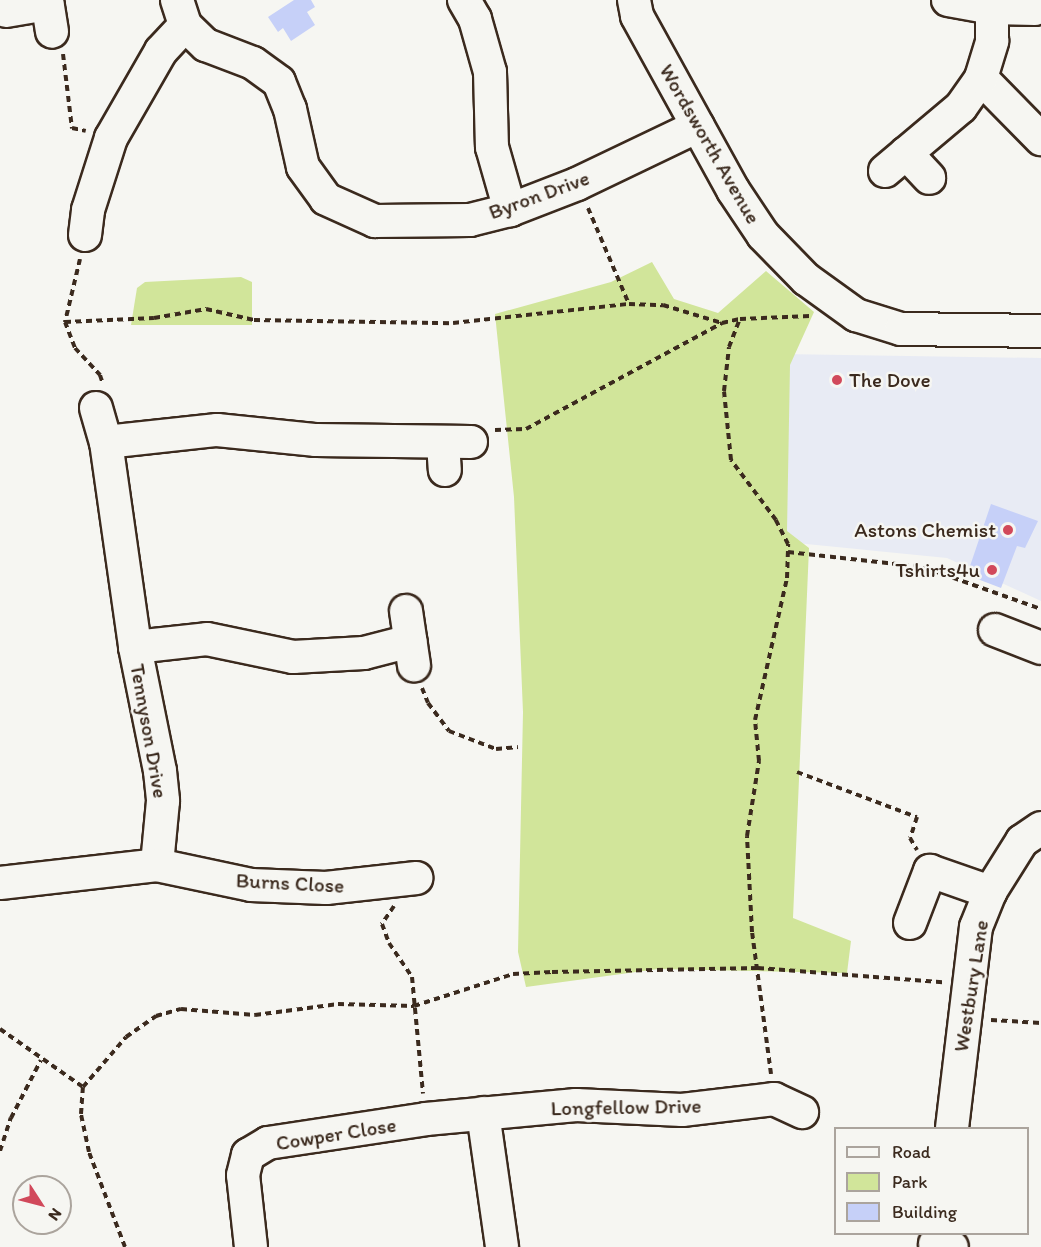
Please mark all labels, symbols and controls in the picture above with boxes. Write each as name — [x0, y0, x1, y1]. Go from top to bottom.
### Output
street label: Wordsworth Avenue — [654, 60, 766, 228]
street label: Byron Drive — [485, 165, 593, 225]
place label: The Dove — [849, 367, 931, 393]
marker: The Dove — [830, 373, 844, 387]
place label: Astons Chemist — [854, 517, 996, 543]
marker: Astons Chemist — [1001, 523, 1015, 537]
place label: Tshirts4u — [895, 557, 980, 583]
marker: Tshirts4u — [985, 563, 999, 577]
street label: Tennyson Drive — [125, 662, 173, 800]
street label: Burns Close — [235, 868, 345, 898]
street label: Westbury Lane — [948, 918, 994, 1054]
street label: Longfellow Drive — [550, 1093, 702, 1121]
street label: Cowper Close — [274, 1112, 398, 1156]
legend — [834, 1127, 1029, 1235]
text: Road — [892, 1141, 931, 1163]
text: Park — [892, 1171, 927, 1193]
north arrow — [12, 1175, 72, 1235]
text: Building — [892, 1201, 957, 1223]
text: N — [44, 1205, 66, 1225]

